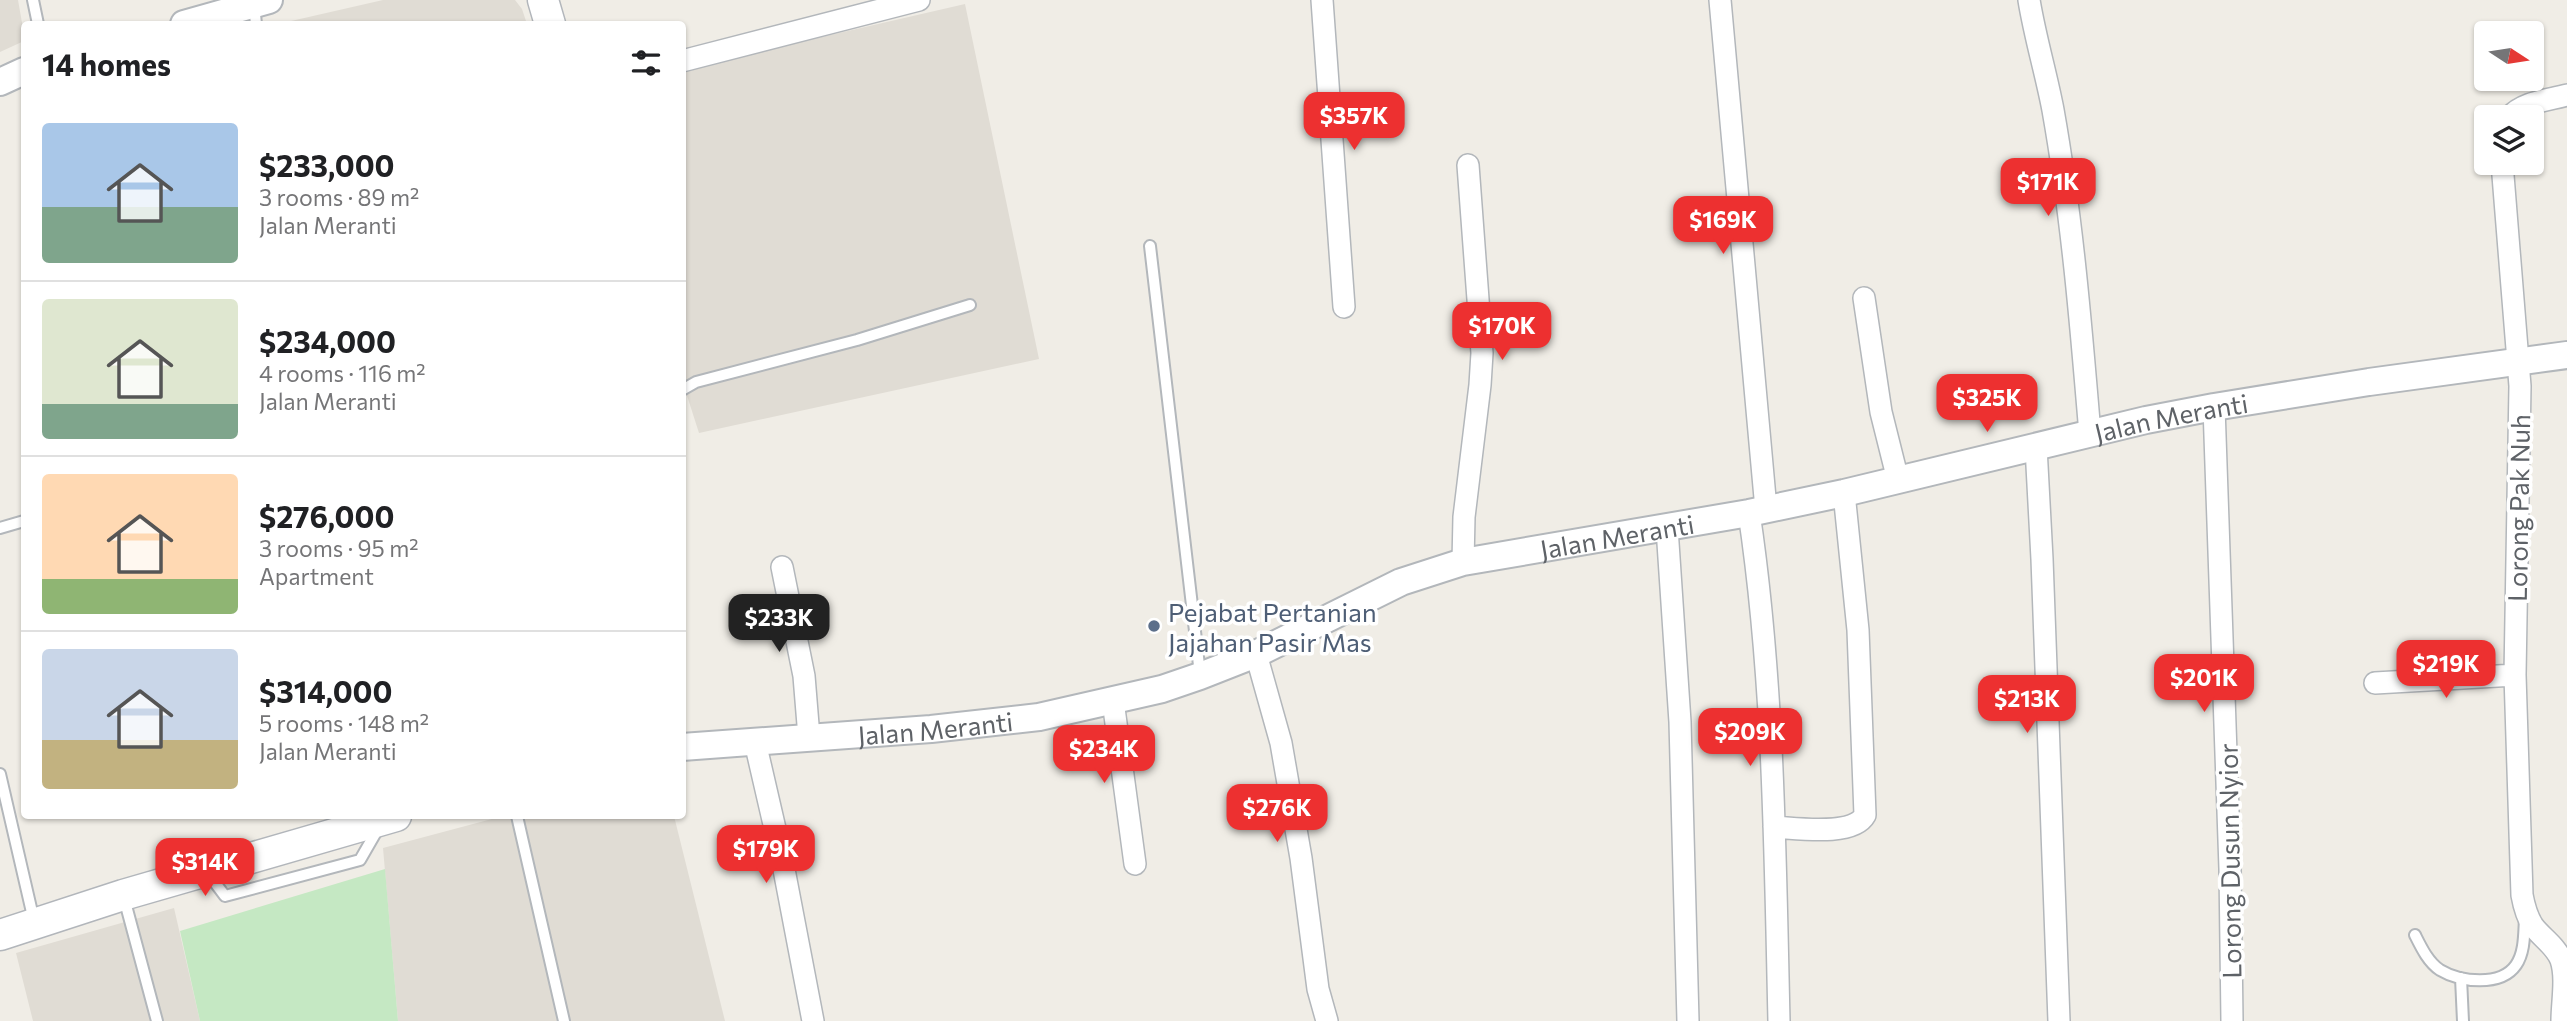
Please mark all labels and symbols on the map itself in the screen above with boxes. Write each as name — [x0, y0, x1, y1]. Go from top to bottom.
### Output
north arrow — [2474, 21, 2544, 91]
pin: $357K — [1305, 92, 1403, 152]
pin: $171K — [1999, 158, 2097, 218]
pin: $169K — [1674, 196, 1772, 256]
pin: $170K — [1453, 302, 1551, 362]
pin: $325K — [1938, 374, 2036, 434]
street label: Jalan Meranti — [2091, 386, 2250, 447]
street label: Lorong Pak Nuh — [2501, 414, 2535, 602]
street label: Jalan Meranti — [1538, 507, 1696, 564]
pin: $233K — [730, 594, 828, 654]
place label: Pejabat Pertanian Jajahan Pasir Mas — [1168, 596, 1377, 657]
marker: Pejabat Pertanian Jajahan Pasir Mas — [1146, 618, 1162, 634]
pin: $219K — [2397, 640, 2495, 700]
pin: $201K — [2155, 654, 2253, 714]
pin: $213K — [1978, 676, 2076, 735]
street label: Jalan Meranti — [856, 705, 1014, 750]
pin: $209K — [1701, 708, 1799, 768]
pin: $234K — [1055, 726, 1153, 785]
street label: Lorong Dusun Nyior — [2211, 743, 2247, 979]
pin: $276K — [1228, 784, 1326, 844]
pin: $179K — [717, 826, 815, 885]
pin: $314K — [156, 838, 254, 898]

